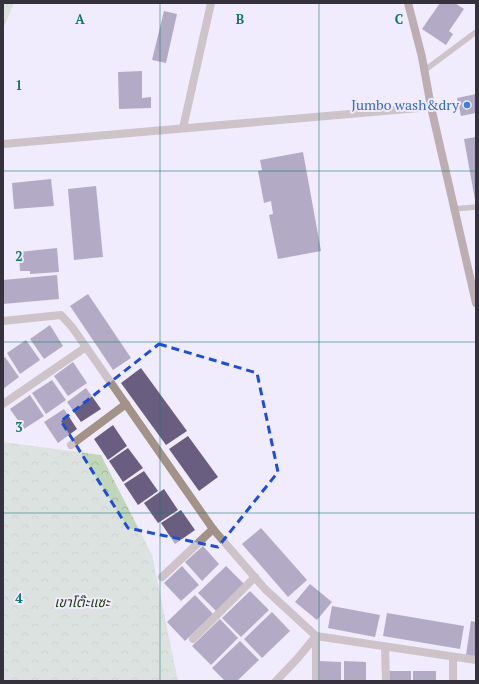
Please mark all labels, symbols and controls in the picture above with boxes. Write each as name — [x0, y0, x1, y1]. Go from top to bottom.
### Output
text: A — [75, 10, 85, 28]
text: B — [236, 10, 244, 28]
text: C — [395, 10, 403, 28]
text: 1 — [15, 76, 23, 94]
place label: Jumbo wash&dry — [351, 95, 460, 114]
marker: Jumbo wash&dry — [462, 100, 472, 110]
text: 2 — [15, 247, 23, 265]
text: 3 — [15, 418, 23, 436]
text: 4 — [15, 589, 23, 607]
park label: เขาโต๊ะแซะ — [54, 592, 111, 611]

